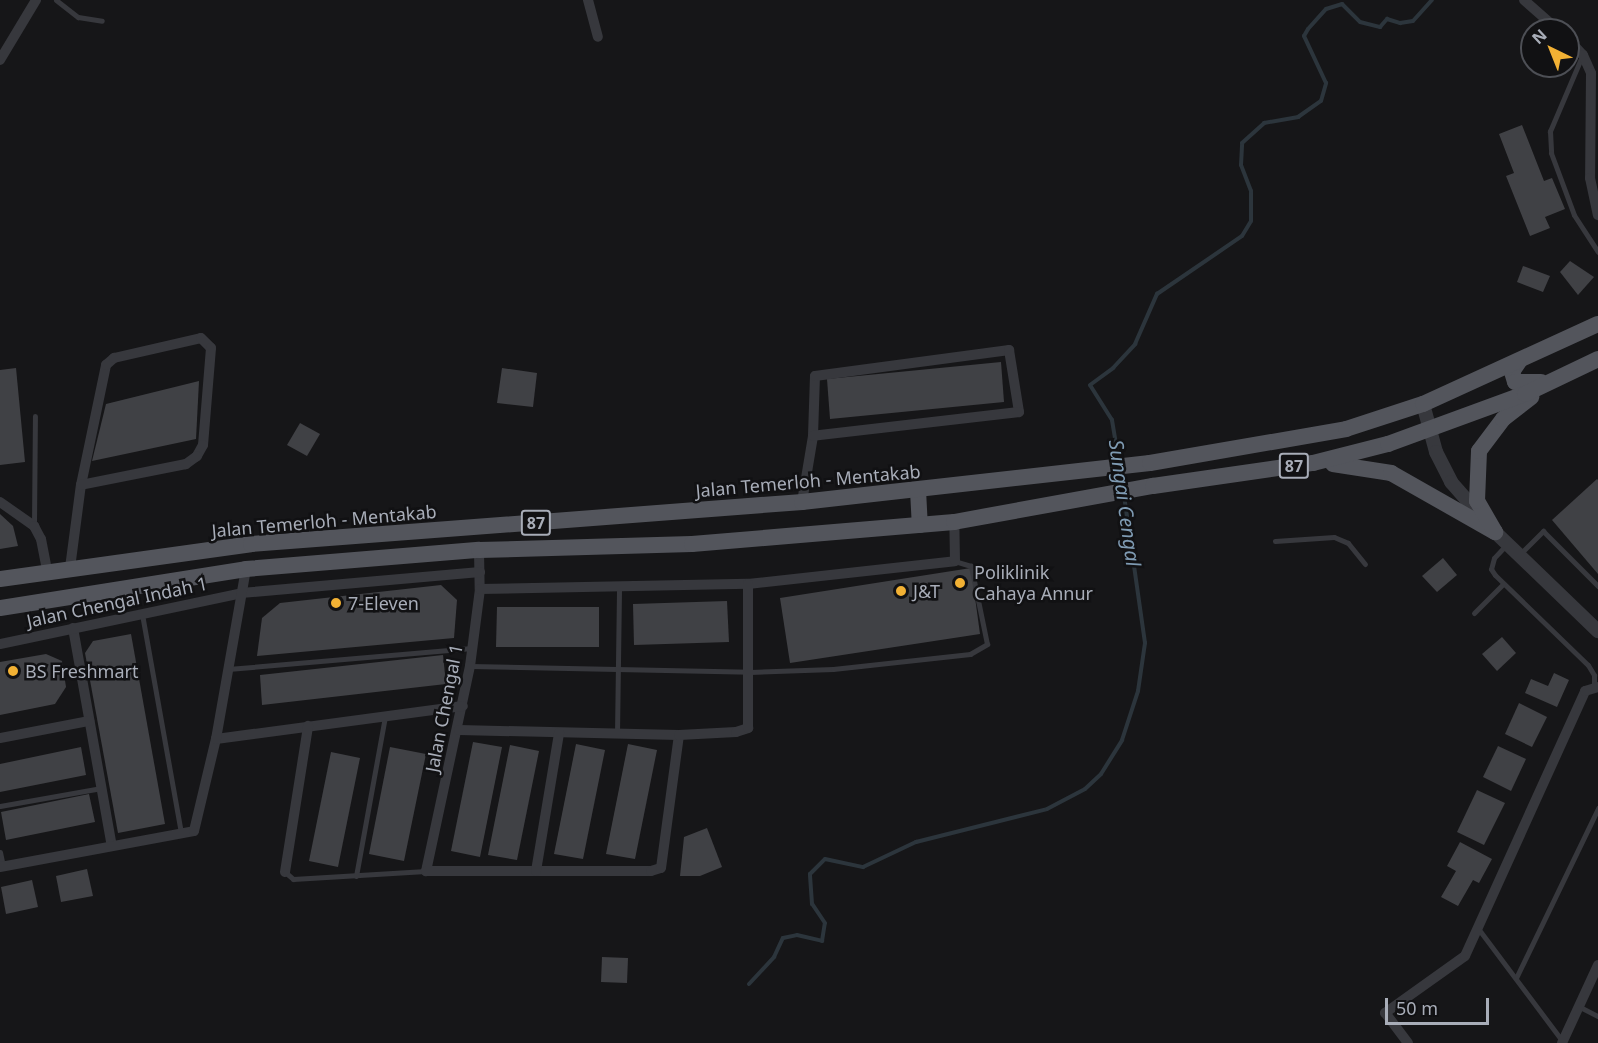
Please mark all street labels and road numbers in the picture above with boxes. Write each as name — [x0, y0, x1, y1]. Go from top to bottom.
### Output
road number: 87 — [1278, 453, 1310, 479]
street label: Jalan Temerloh - Mentakab — [695, 460, 921, 502]
street label: Jalan Temerloh - Mentakab — [211, 500, 437, 542]
road number: 87 — [520, 510, 552, 536]
street label: Jalan Chengal Indah 1 — [25, 572, 209, 632]
street label: Jalan Chengal 1 — [421, 642, 467, 774]

